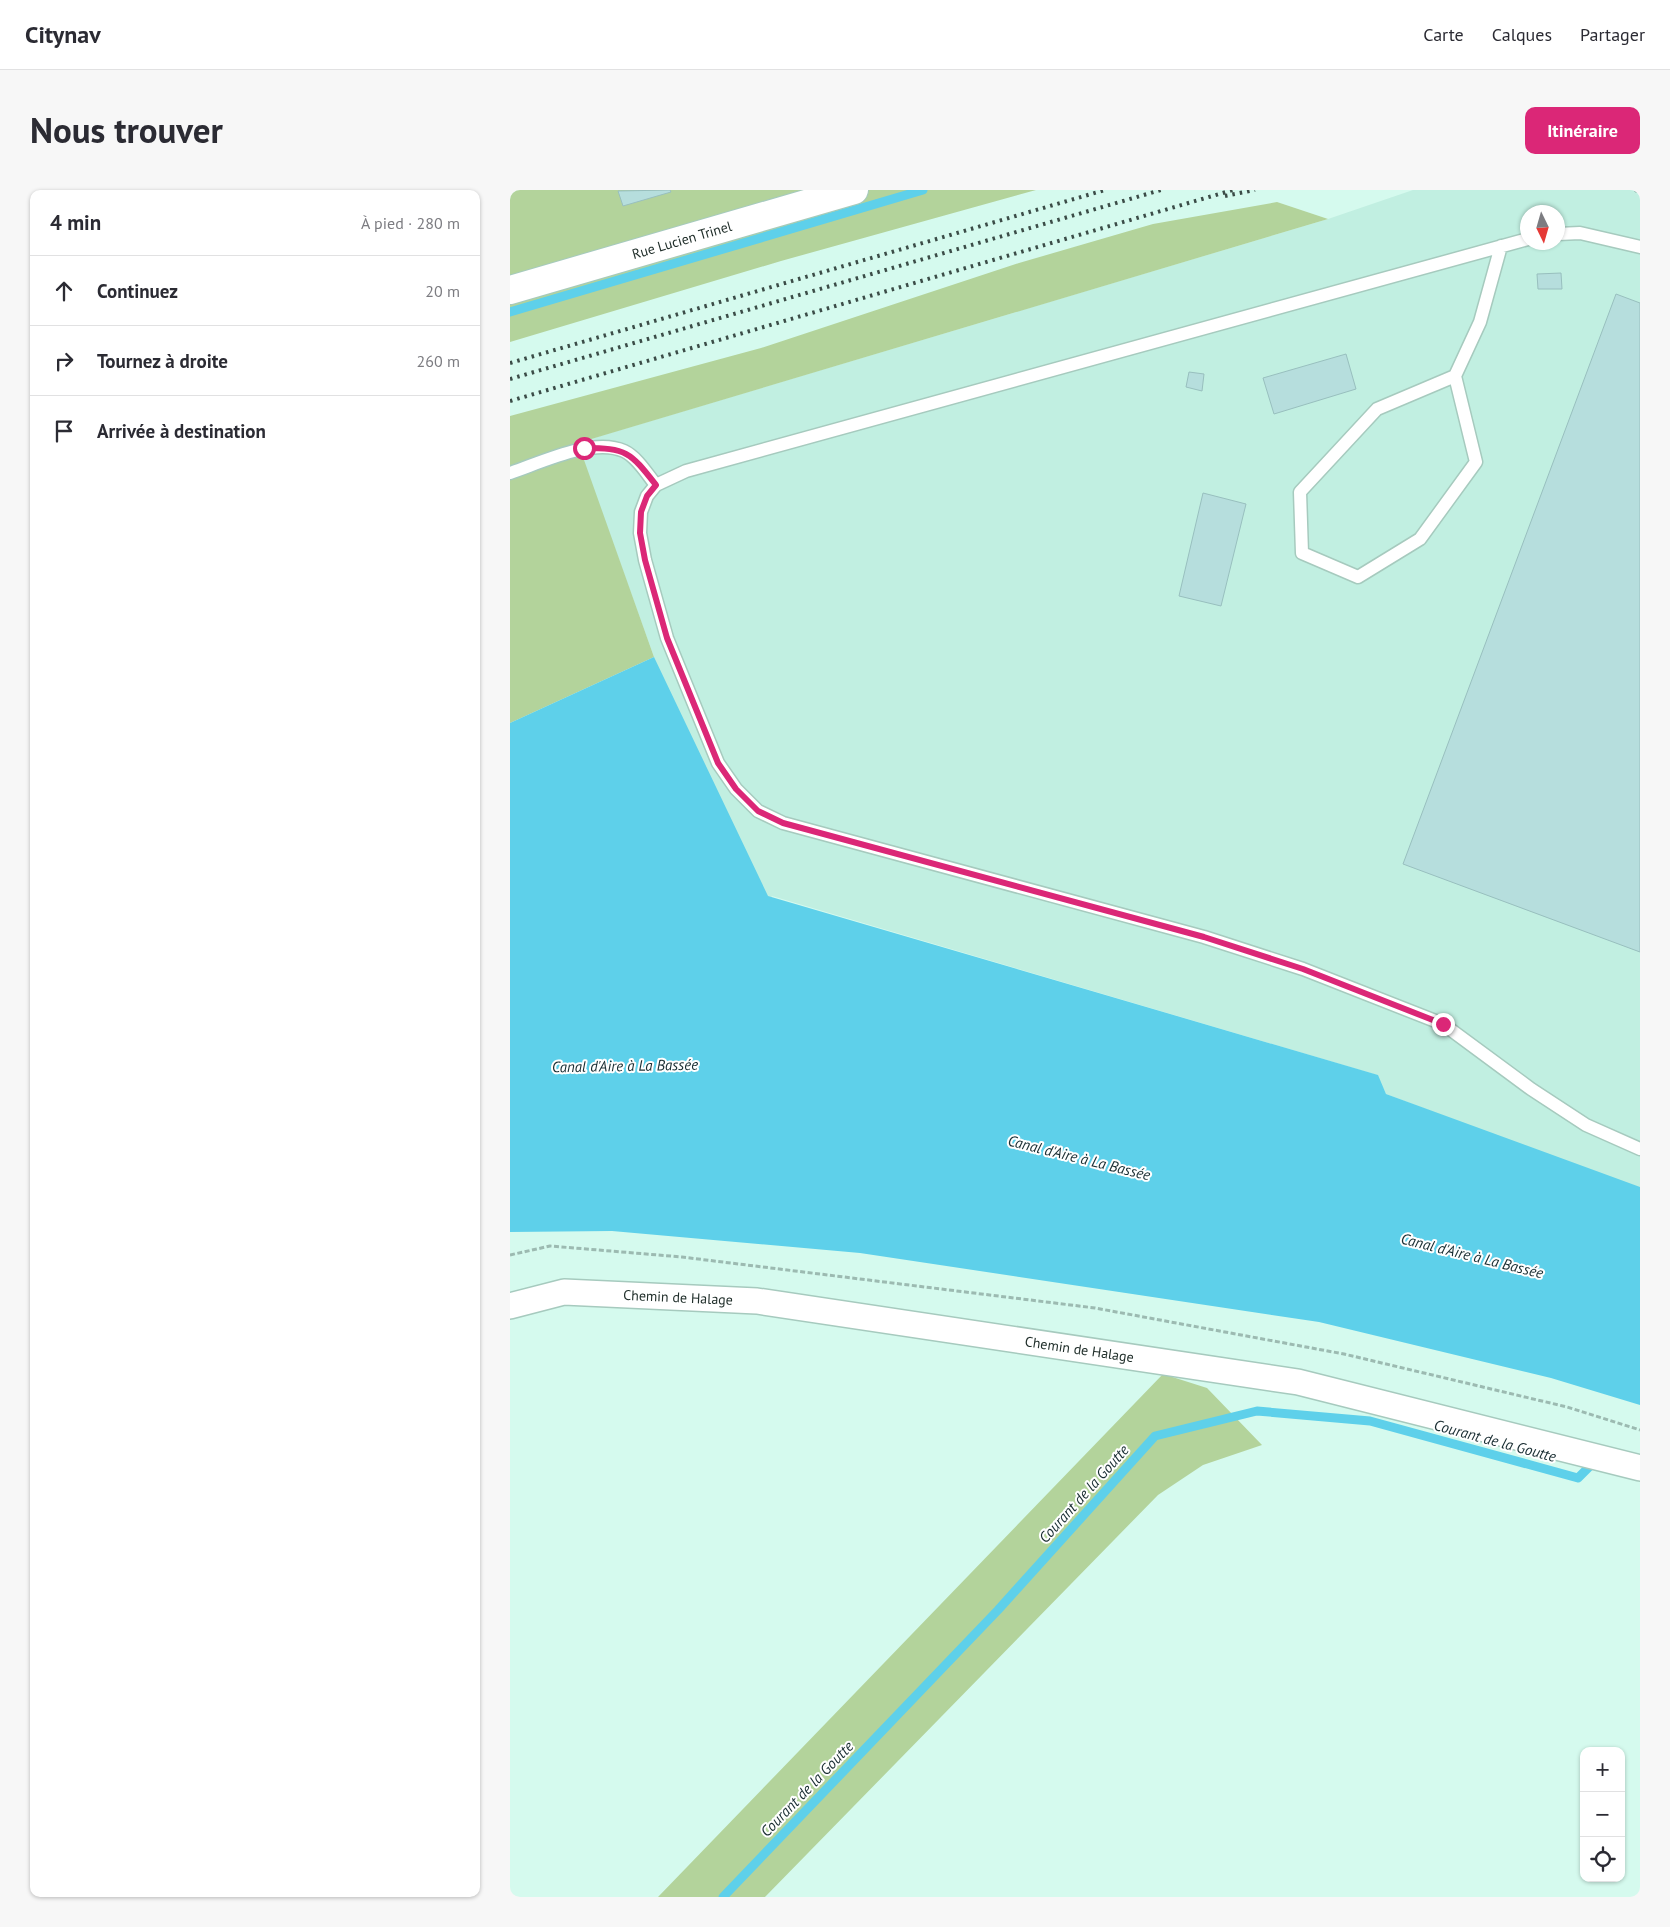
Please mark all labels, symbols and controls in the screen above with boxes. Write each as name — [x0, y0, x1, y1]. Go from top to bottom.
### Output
text: Citynav — [25, 19, 101, 50]
text: Carte — [1423, 23, 1464, 46]
text: Calques — [1492, 23, 1552, 46]
text: Partager — [1580, 23, 1645, 46]
text: Nous trouver — [30, 107, 223, 153]
button: Itinéraire — [1525, 107, 1640, 154]
north arrow — [1520, 205, 1565, 250]
text: 4 min — [50, 209, 101, 236]
text: À pied · 280 m — [361, 213, 460, 233]
street label: Rue Lucien Trinel — [630, 217, 734, 263]
icon: ahead — [50, 277, 78, 305]
text: Continuez — [97, 279, 178, 303]
text: 20 m — [425, 281, 460, 301]
icon: right — [50, 347, 78, 375]
text: Tournez à droite — [97, 349, 228, 373]
text: 260 m — [417, 351, 460, 371]
icon: arrive — [50, 417, 78, 445]
text: Arrivée à destination — [97, 419, 266, 443]
route start — [573, 437, 596, 460]
route end — [1432, 1013, 1455, 1036]
water label: Canal d'Aire à La Bassée — [552, 1055, 698, 1076]
water label: Canal d'Aire à La Bassée — [1006, 1131, 1152, 1184]
water label: Canal d'Aire à La Bassée — [1399, 1229, 1545, 1282]
street label: Chemin de Halage — [623, 1286, 733, 1309]
street label: Chemin de Halage — [1024, 1332, 1135, 1366]
water label: Courant de la Goutte — [1432, 1415, 1558, 1466]
water label: Courant de la Goutte — [1035, 1441, 1133, 1547]
water label: Courant de la Goutte — [756, 1737, 857, 1840]
map controls — [1580, 1747, 1625, 1882]
button: + — [1580, 1747, 1625, 1792]
button: − — [1580, 1792, 1625, 1837]
button: locate — [1580, 1837, 1625, 1882]

